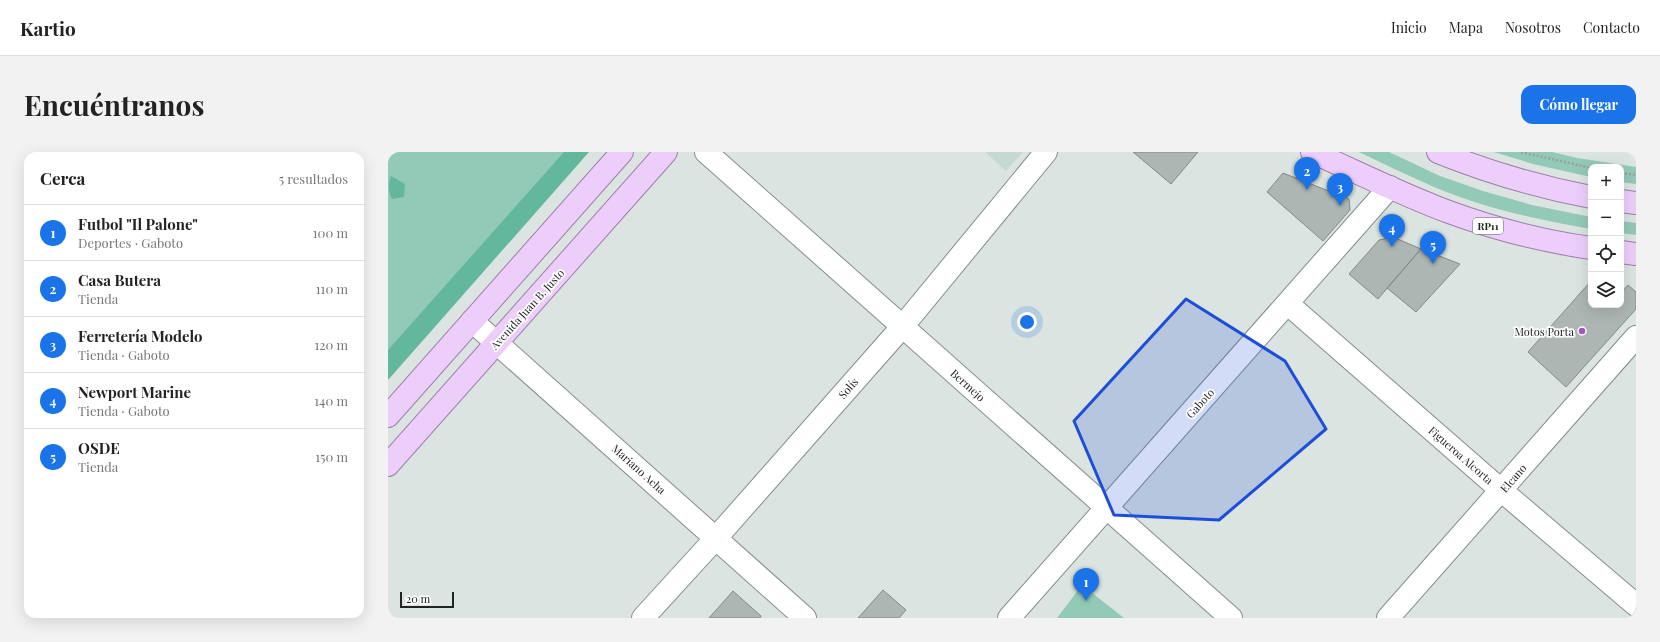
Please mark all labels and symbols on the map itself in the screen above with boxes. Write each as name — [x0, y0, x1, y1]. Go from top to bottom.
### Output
pin: 2 — [1294, 157, 1320, 190]
pin: 3 — [1327, 173, 1353, 206]
pin: 4 — [1379, 214, 1405, 247]
road number: RP11 — [1473, 218, 1503, 234]
pin: 5 — [1420, 231, 1446, 264]
street label: Avenida Juan B. Justo — [486, 265, 567, 353]
your location — [1017, 312, 1037, 332]
place label: Motos Porta — [1514, 324, 1575, 339]
marker: Motos Porta — [1577, 326, 1587, 336]
street label: Bermejo — [948, 366, 988, 404]
street label: Solís — [835, 374, 861, 402]
street label: Gaboto — [1183, 385, 1217, 421]
street label: Figueroa Alcorta — [1425, 423, 1497, 488]
street label: Mariano Acha — [609, 441, 670, 498]
street label: Elcano — [1496, 461, 1530, 495]
pin: 1 — [1073, 568, 1099, 601]
scale bar — [400, 590, 454, 609]

